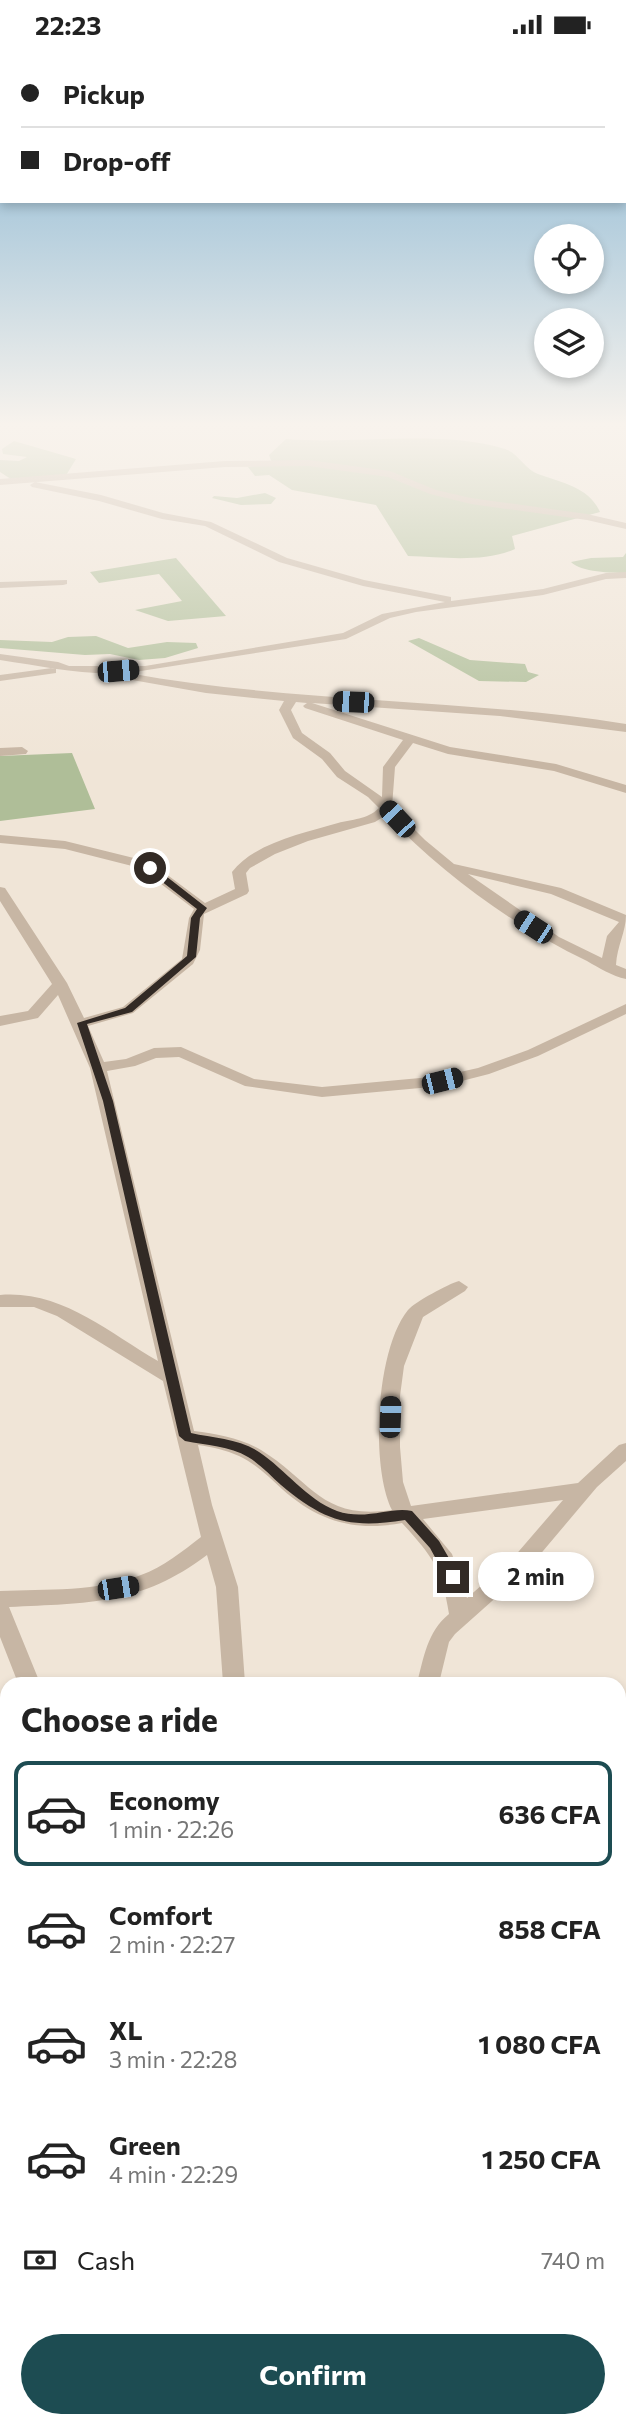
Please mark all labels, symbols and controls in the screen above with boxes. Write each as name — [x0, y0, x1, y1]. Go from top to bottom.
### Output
text: 22:23 — [35, 9, 101, 40]
text: Pickup — [63, 78, 145, 109]
text: Drop-off — [63, 145, 170, 176]
map controls — [534, 224, 604, 378]
button: locate — [534, 224, 604, 294]
button: layers — [534, 308, 604, 378]
car — [97, 659, 140, 683]
car — [332, 691, 375, 713]
car — [375, 796, 420, 842]
route start — [134, 852, 166, 884]
car — [510, 907, 557, 947]
car — [420, 1066, 465, 1096]
car — [379, 1396, 402, 1438]
callout: 2 min — [477, 1553, 593, 1601]
route end — [437, 1561, 469, 1593]
text: 2 min — [507, 1562, 565, 1590]
car — [96, 1574, 141, 1602]
text: Choose a ride — [21, 1699, 218, 1739]
icon: car — [25, 1782, 88, 1845]
text: Economy — [109, 1784, 220, 1815]
text: 636 CFA — [499, 1798, 601, 1829]
text: 1 min · 22:26 — [109, 1815, 234, 1843]
icon: car — [25, 1897, 88, 1960]
text: Comfort — [109, 1899, 212, 1930]
text: 858 CFA — [498, 1913, 601, 1944]
text: 2 min · 22:27 — [109, 1930, 235, 1958]
icon: car — [25, 2012, 88, 2075]
text: XL — [109, 2014, 143, 2045]
text: 1 080 CFA — [478, 2028, 601, 2059]
text: 3 min · 22:28 — [109, 2045, 238, 2073]
icon: car — [25, 2127, 88, 2190]
text: Green — [109, 2129, 181, 2160]
text: 1 250 CFA — [482, 2143, 601, 2174]
text: 4 min · 22:29 — [109, 2160, 238, 2188]
icon: cash — [21, 2241, 59, 2279]
text: Cash — [77, 2244, 135, 2275]
text: 740 m — [541, 2246, 605, 2274]
button: Confirm — [21, 2334, 605, 2414]

